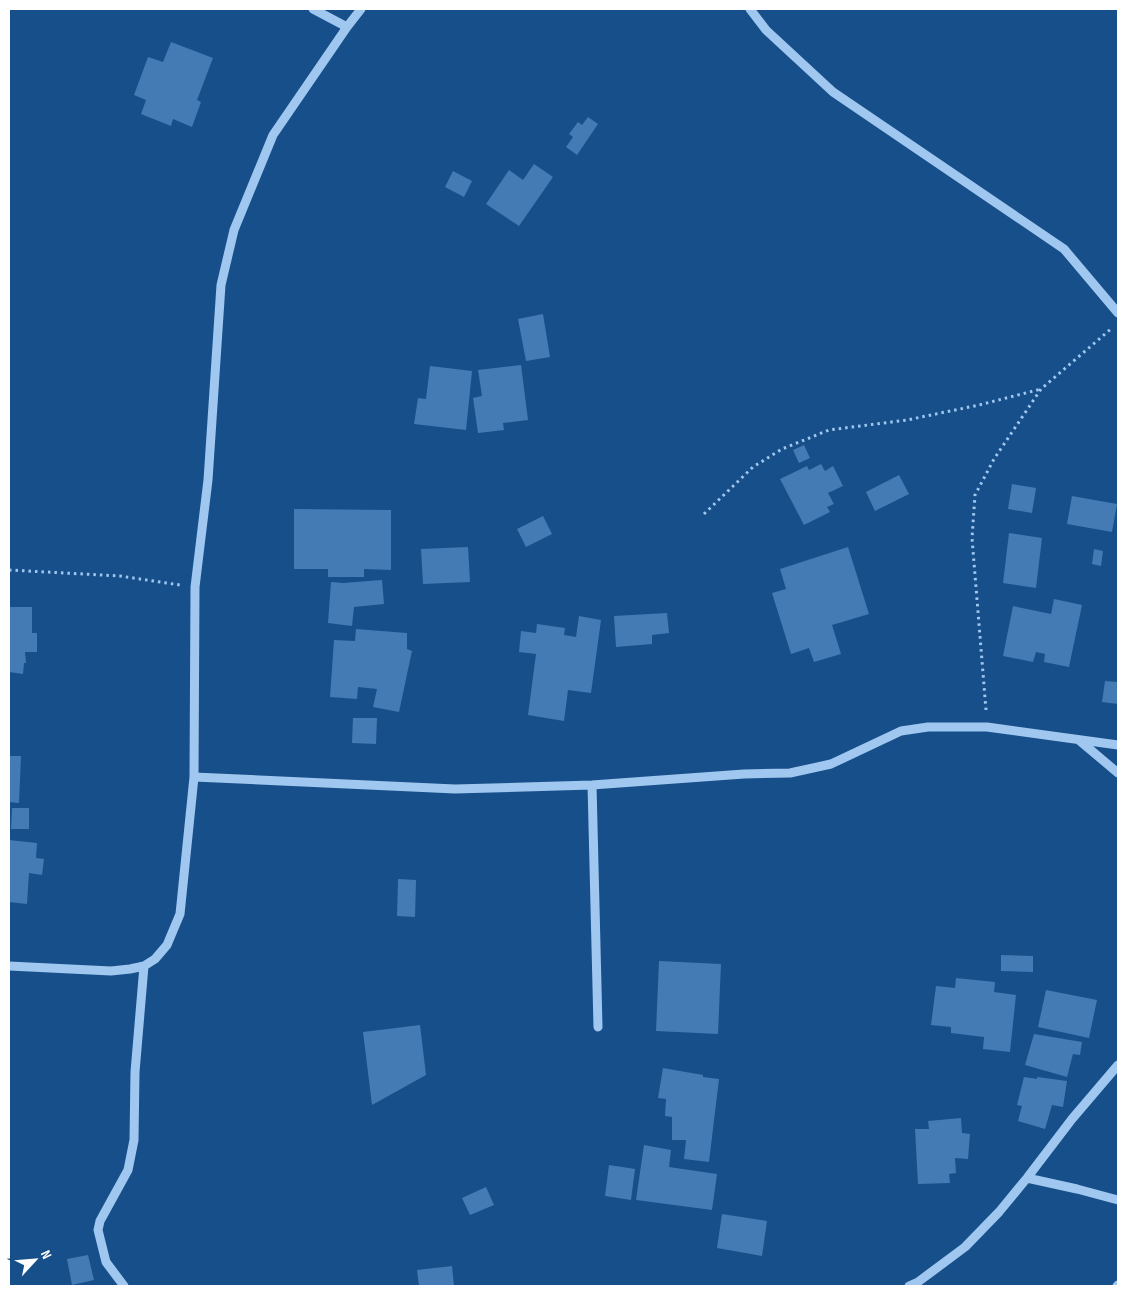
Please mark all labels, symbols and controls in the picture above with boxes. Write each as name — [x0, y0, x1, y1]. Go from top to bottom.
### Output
north arrow — [10, 1235, 60, 1285]
text: N — [37, 1247, 56, 1262]

